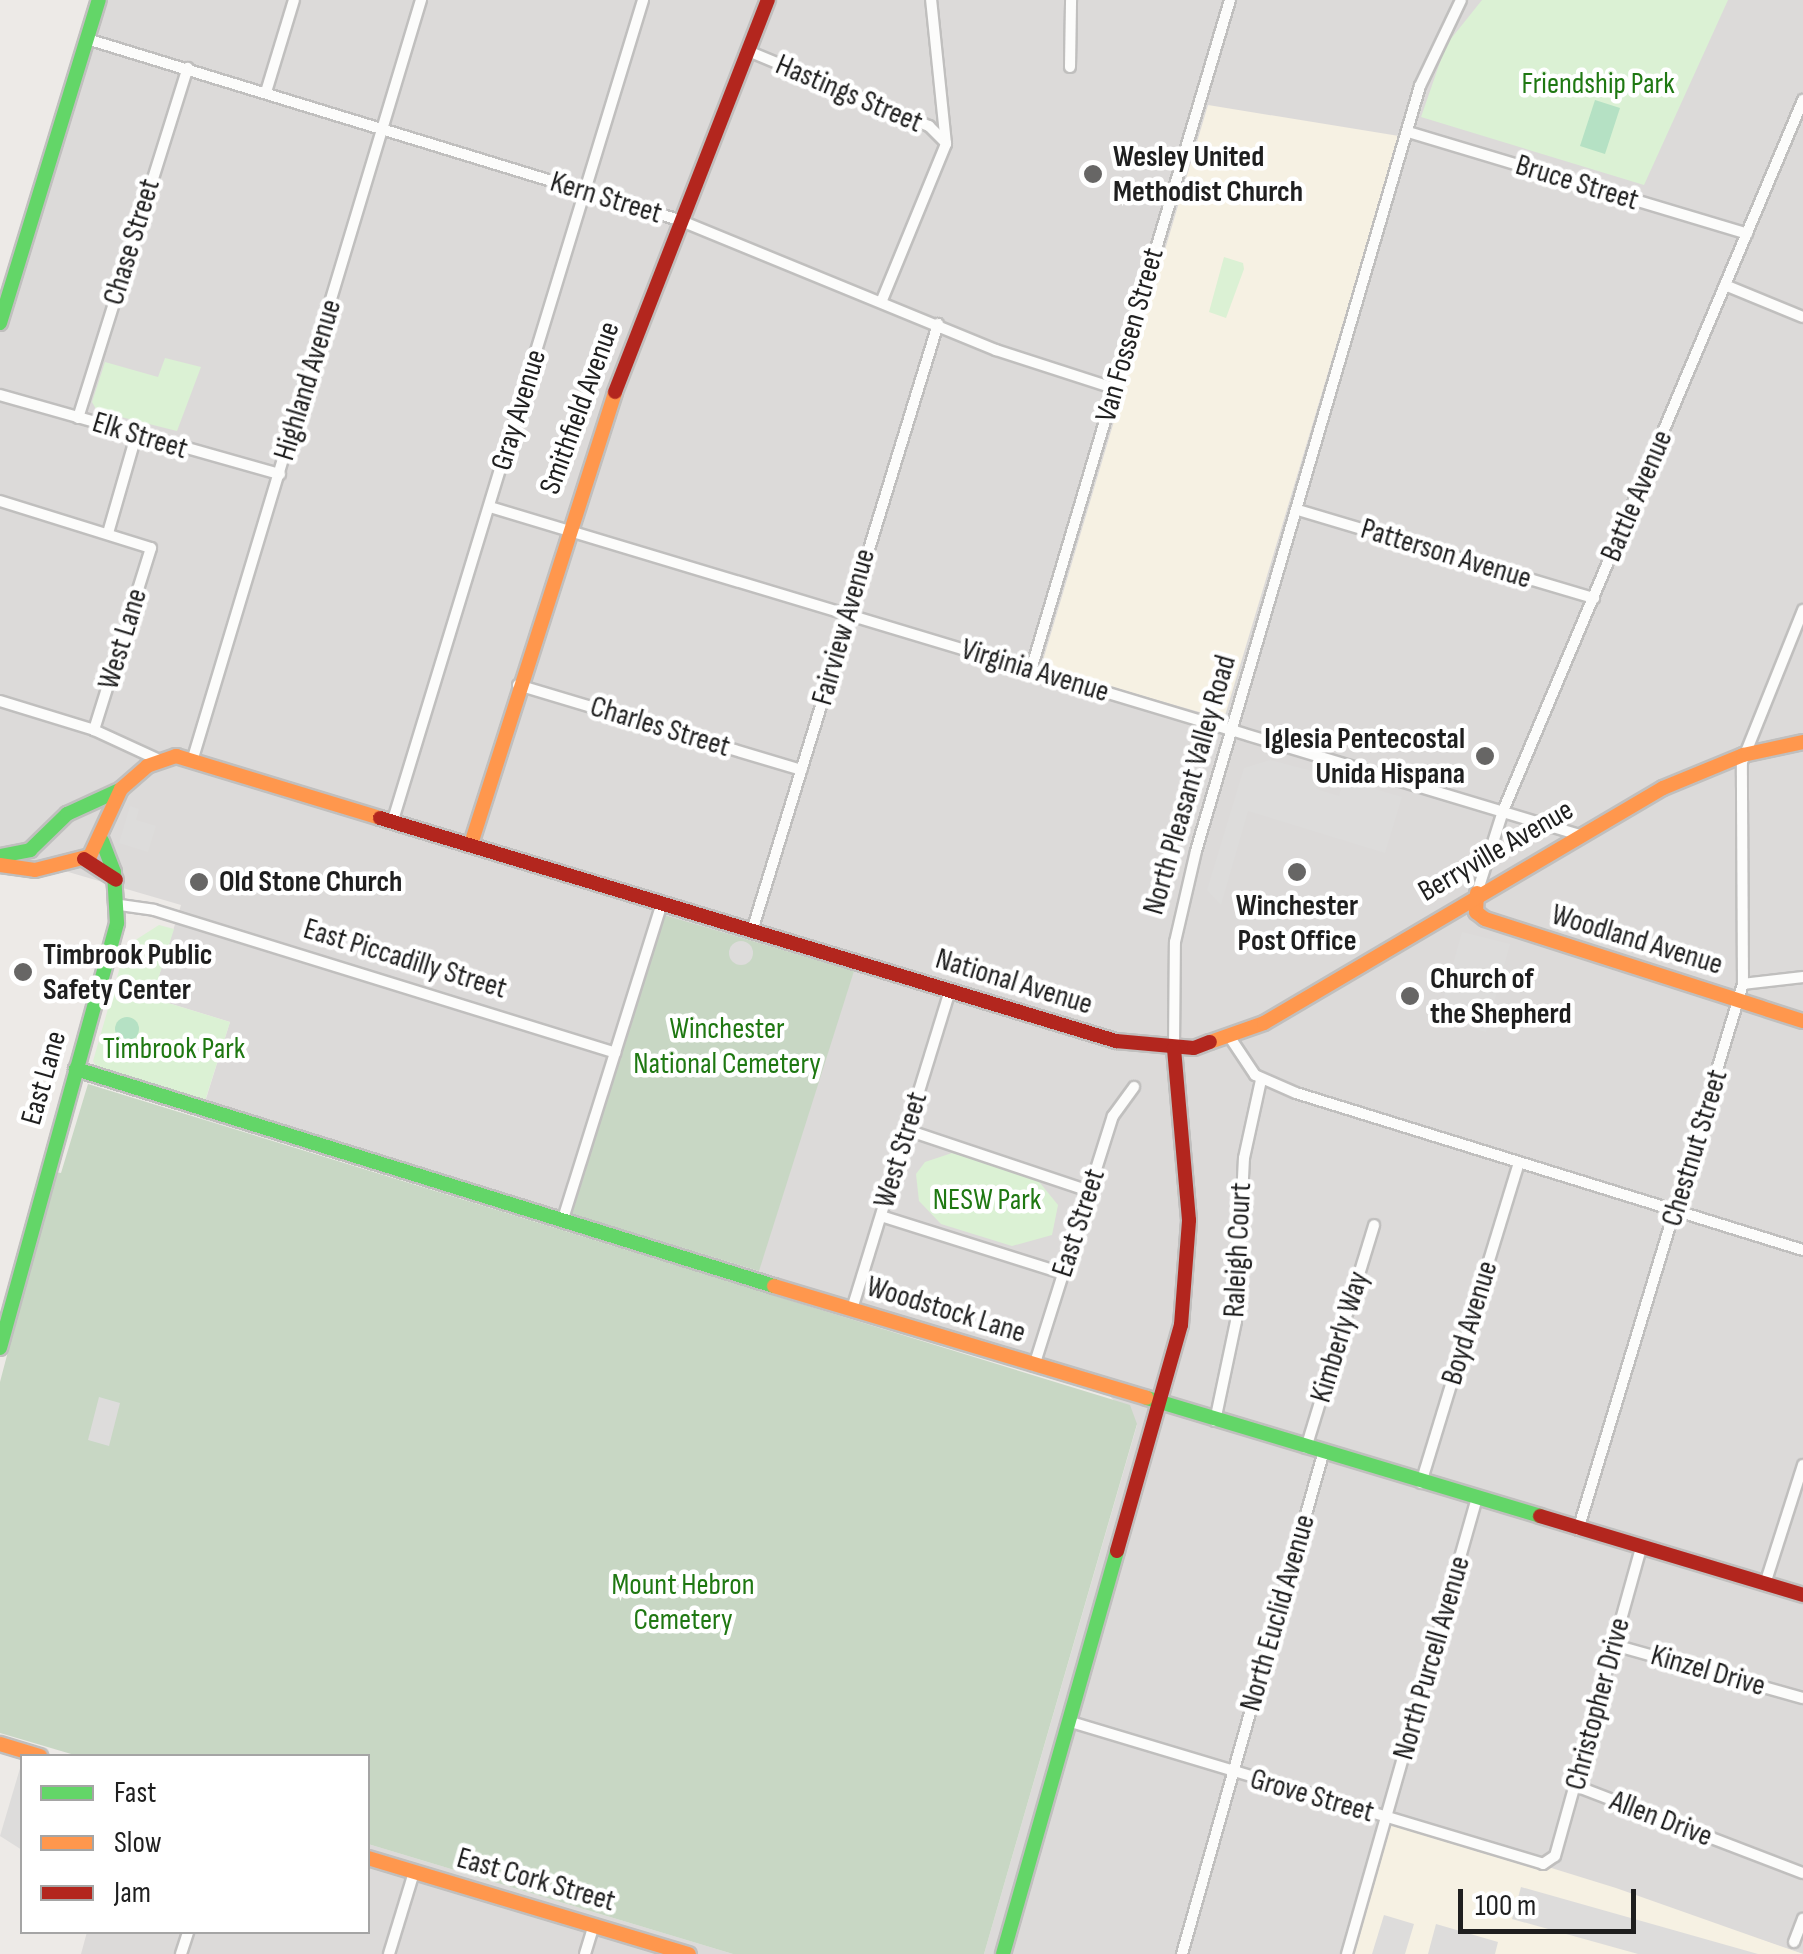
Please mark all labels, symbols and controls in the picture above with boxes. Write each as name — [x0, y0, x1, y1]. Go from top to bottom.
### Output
street label: Hastings Street — [770, 47, 928, 141]
park label: Friendship Park — [1521, 66, 1675, 102]
place label: Wesley United Methodist Church — [1113, 139, 1303, 210]
street label: Bruce Street — [1511, 147, 1643, 219]
marker: Wesley United Methodist Church — [1082, 163, 1104, 185]
street label: Kern Street — [546, 164, 666, 232]
street label: Chase Street — [96, 175, 168, 309]
street label: Van Fossen Street — [1088, 244, 1172, 426]
street label: Highland Avenue — [266, 295, 350, 465]
street label: Smithfield Avenue — [532, 317, 628, 499]
street label: Gray Avenue — [484, 345, 554, 475]
street label: Elk Street — [88, 405, 192, 467]
street label: Battle Avenue — [1593, 425, 1681, 567]
street label: Patterson Avenue — [1356, 511, 1536, 597]
street label: Fairview Avenue — [805, 545, 883, 709]
street label: West Lane — [91, 584, 155, 694]
street label: Virginia Avenue — [957, 631, 1113, 711]
street label: North Pleasant Valley Road — [1136, 651, 1244, 919]
street label: Charles Street — [586, 689, 734, 765]
place label: Iglesia Pentecostal Unida Hispana — [1264, 721, 1465, 792]
marker: Iglesia Pentecostal Unida Hispana — [1474, 745, 1496, 767]
street label: Berryville Avenue — [1412, 792, 1580, 910]
marker: Winchester Post Office — [1286, 861, 1308, 883]
place label: Old Stone Church — [219, 864, 402, 900]
marker: Old Stone Church — [188, 871, 210, 893]
place label: Winchester Post Office — [1236, 888, 1358, 958]
street label: Woodland Avenue — [1547, 897, 1727, 983]
street label: East Piccadilly Street — [299, 911, 511, 1007]
place label: Timbrook Public Safety Center — [43, 937, 212, 1008]
street label: National Avenue — [931, 941, 1097, 1023]
marker: Timbrook Public Safety Center — [12, 961, 34, 983]
place label: Church of the Shepherd — [1430, 961, 1572, 1032]
marker: Church of the Shepherd — [1399, 985, 1421, 1007]
park label: Winchester National Cemetery — [633, 1011, 821, 1082]
street label: East Lane — [14, 1027, 74, 1129]
park label: Timbrook Park — [103, 1031, 245, 1067]
street label: Chestnut Street — [1654, 1065, 1736, 1231]
street label: West Street — [866, 1088, 936, 1212]
street label: East Street — [1045, 1164, 1113, 1282]
park label: NESW Park — [933, 1182, 1041, 1218]
street label: Raleigh Court — [1216, 1182, 1260, 1318]
street label: Boyd Avenue — [1434, 1257, 1506, 1389]
street label: Kimberly Way — [1303, 1267, 1377, 1407]
street label: Woodstock Lane — [862, 1269, 1030, 1351]
street label: North Euclid Avenue — [1233, 1511, 1323, 1715]
street label: North Purcell Avenue — [1386, 1552, 1478, 1764]
park label: Mount Hebron Cemetery — [612, 1567, 754, 1638]
street label: Christopher Drive — [1558, 1614, 1638, 1794]
street label: Kinzel Drive — [1647, 1638, 1769, 1704]
legend — [20, 1754, 370, 1934]
street label: Grove Street — [1246, 1761, 1378, 1831]
text: Fast — [114, 1775, 156, 1811]
street label: Allen Drive — [1605, 1783, 1717, 1855]
text: Slow — [114, 1825, 162, 1861]
street label: East Cork Street — [453, 1840, 619, 1920]
scale bar — [1463, 1869, 1640, 1931]
text: Jam — [114, 1875, 151, 1911]
text: 100 m — [1475, 1888, 1536, 1924]

